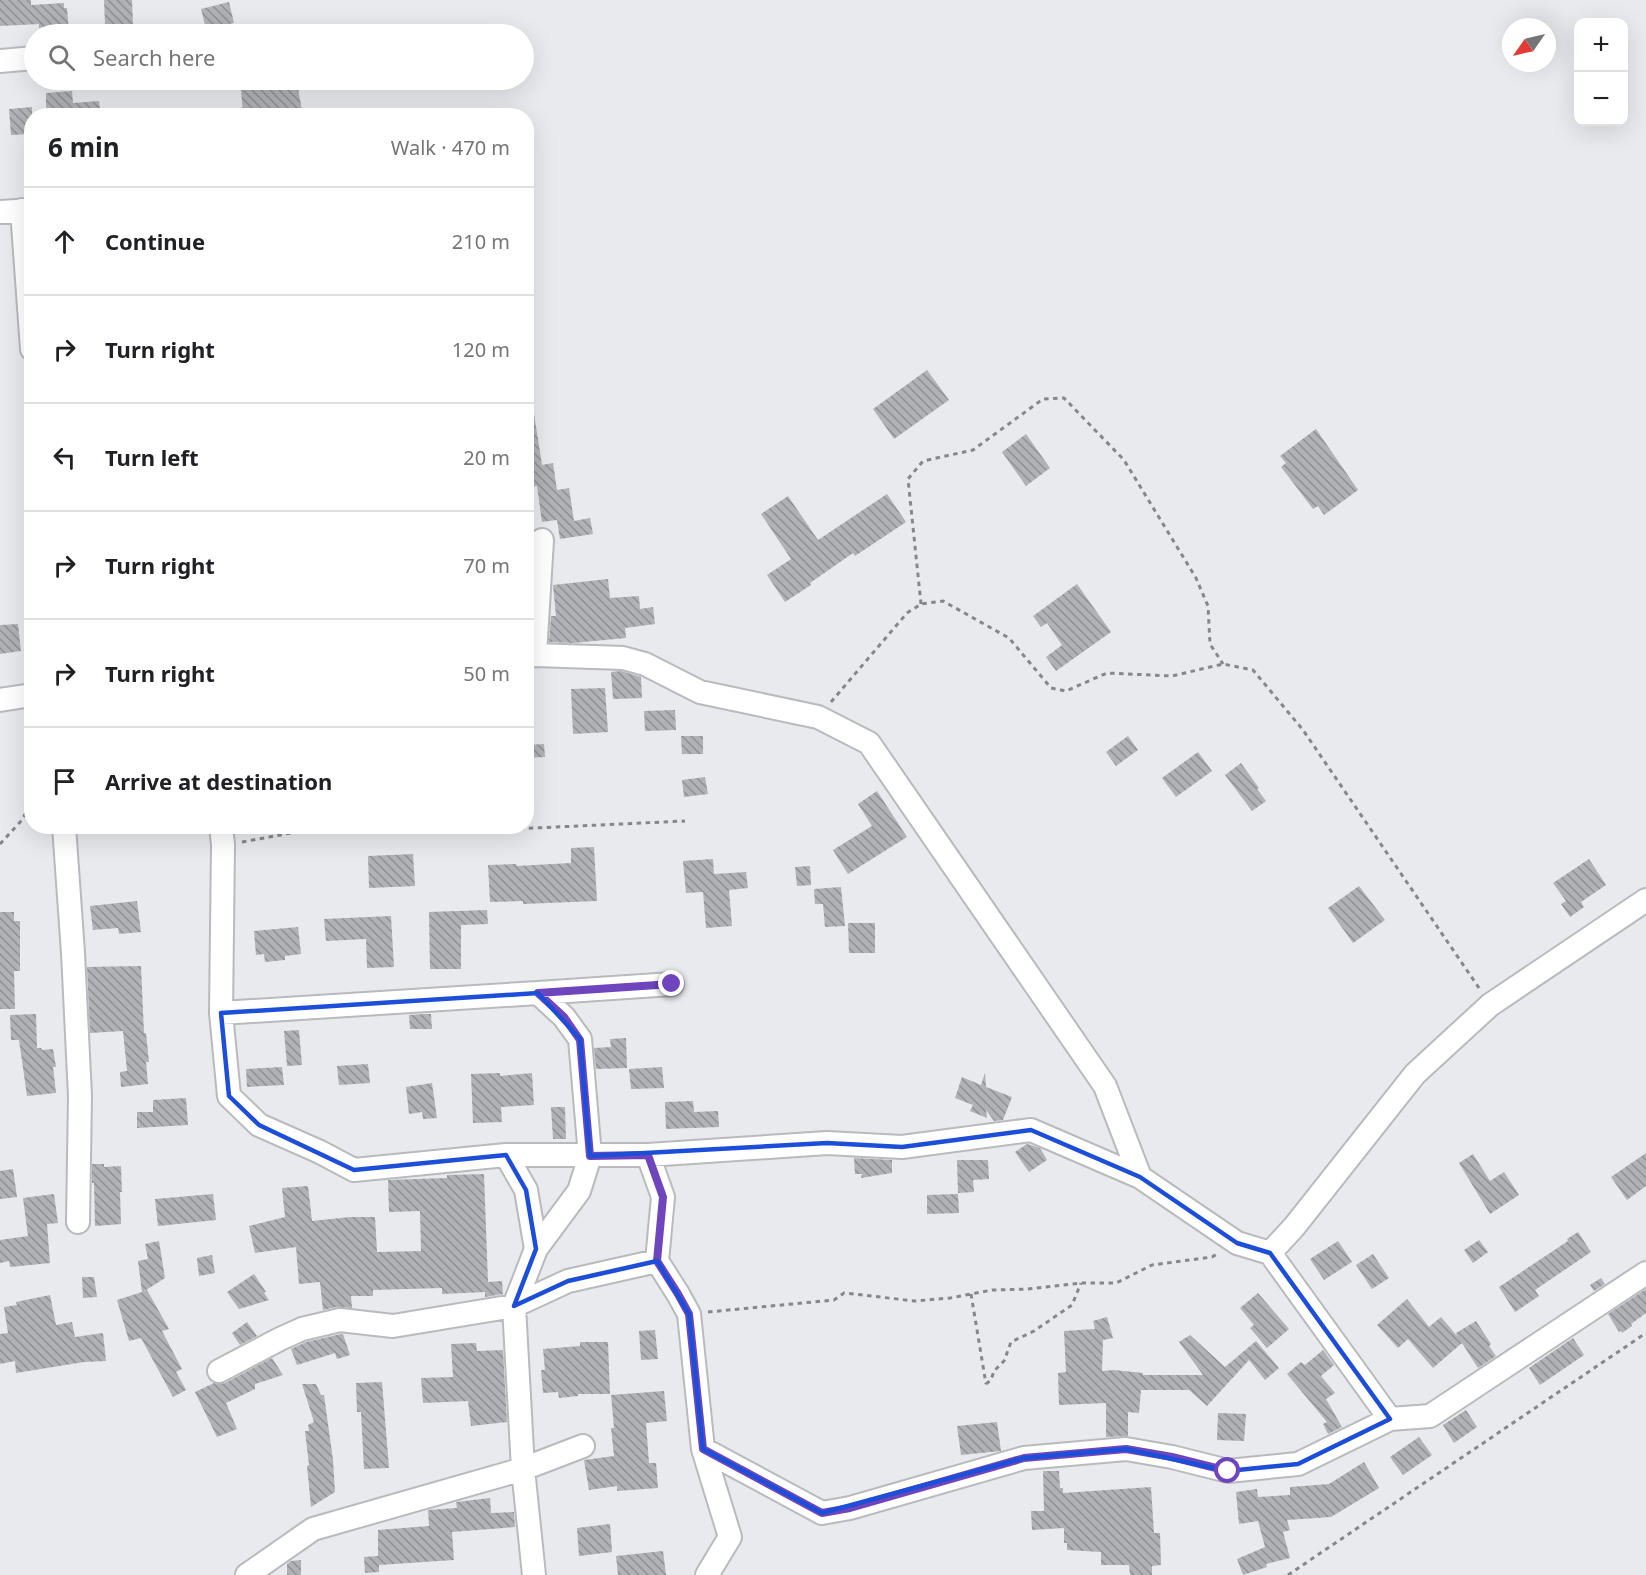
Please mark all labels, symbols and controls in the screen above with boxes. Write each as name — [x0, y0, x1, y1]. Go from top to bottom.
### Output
north arrow — [1502, 18, 1556, 72]
map controls — [1574, 18, 1628, 126]
button: + — [1574, 18, 1628, 72]
search box — [24, 24, 534, 90]
icon: search — [45, 41, 78, 74]
text: Search here — [93, 42, 215, 72]
button: − — [1574, 72, 1628, 126]
text: 6 min — [48, 129, 120, 165]
text: Walk · 470 m — [391, 134, 510, 161]
icon: ahead — [48, 225, 81, 258]
text: Continue — [105, 226, 205, 256]
text: 210 m — [452, 228, 510, 255]
icon: right — [48, 333, 81, 366]
text: Turn right — [105, 334, 215, 364]
text: 120 m — [452, 336, 510, 363]
icon: left — [48, 441, 81, 474]
text: Turn left — [105, 442, 199, 472]
text: 20 m — [463, 444, 510, 471]
icon: right — [48, 549, 81, 582]
text: Turn right — [105, 550, 215, 580]
text: 70 m — [463, 552, 510, 579]
icon: right — [48, 657, 81, 690]
text: Turn right — [105, 658, 215, 688]
text: 50 m — [463, 660, 510, 687]
icon: arrive — [48, 765, 81, 798]
text: Arrive at destination — [105, 766, 332, 796]
route end — [658, 970, 684, 996]
route start — [1214, 1457, 1240, 1483]

